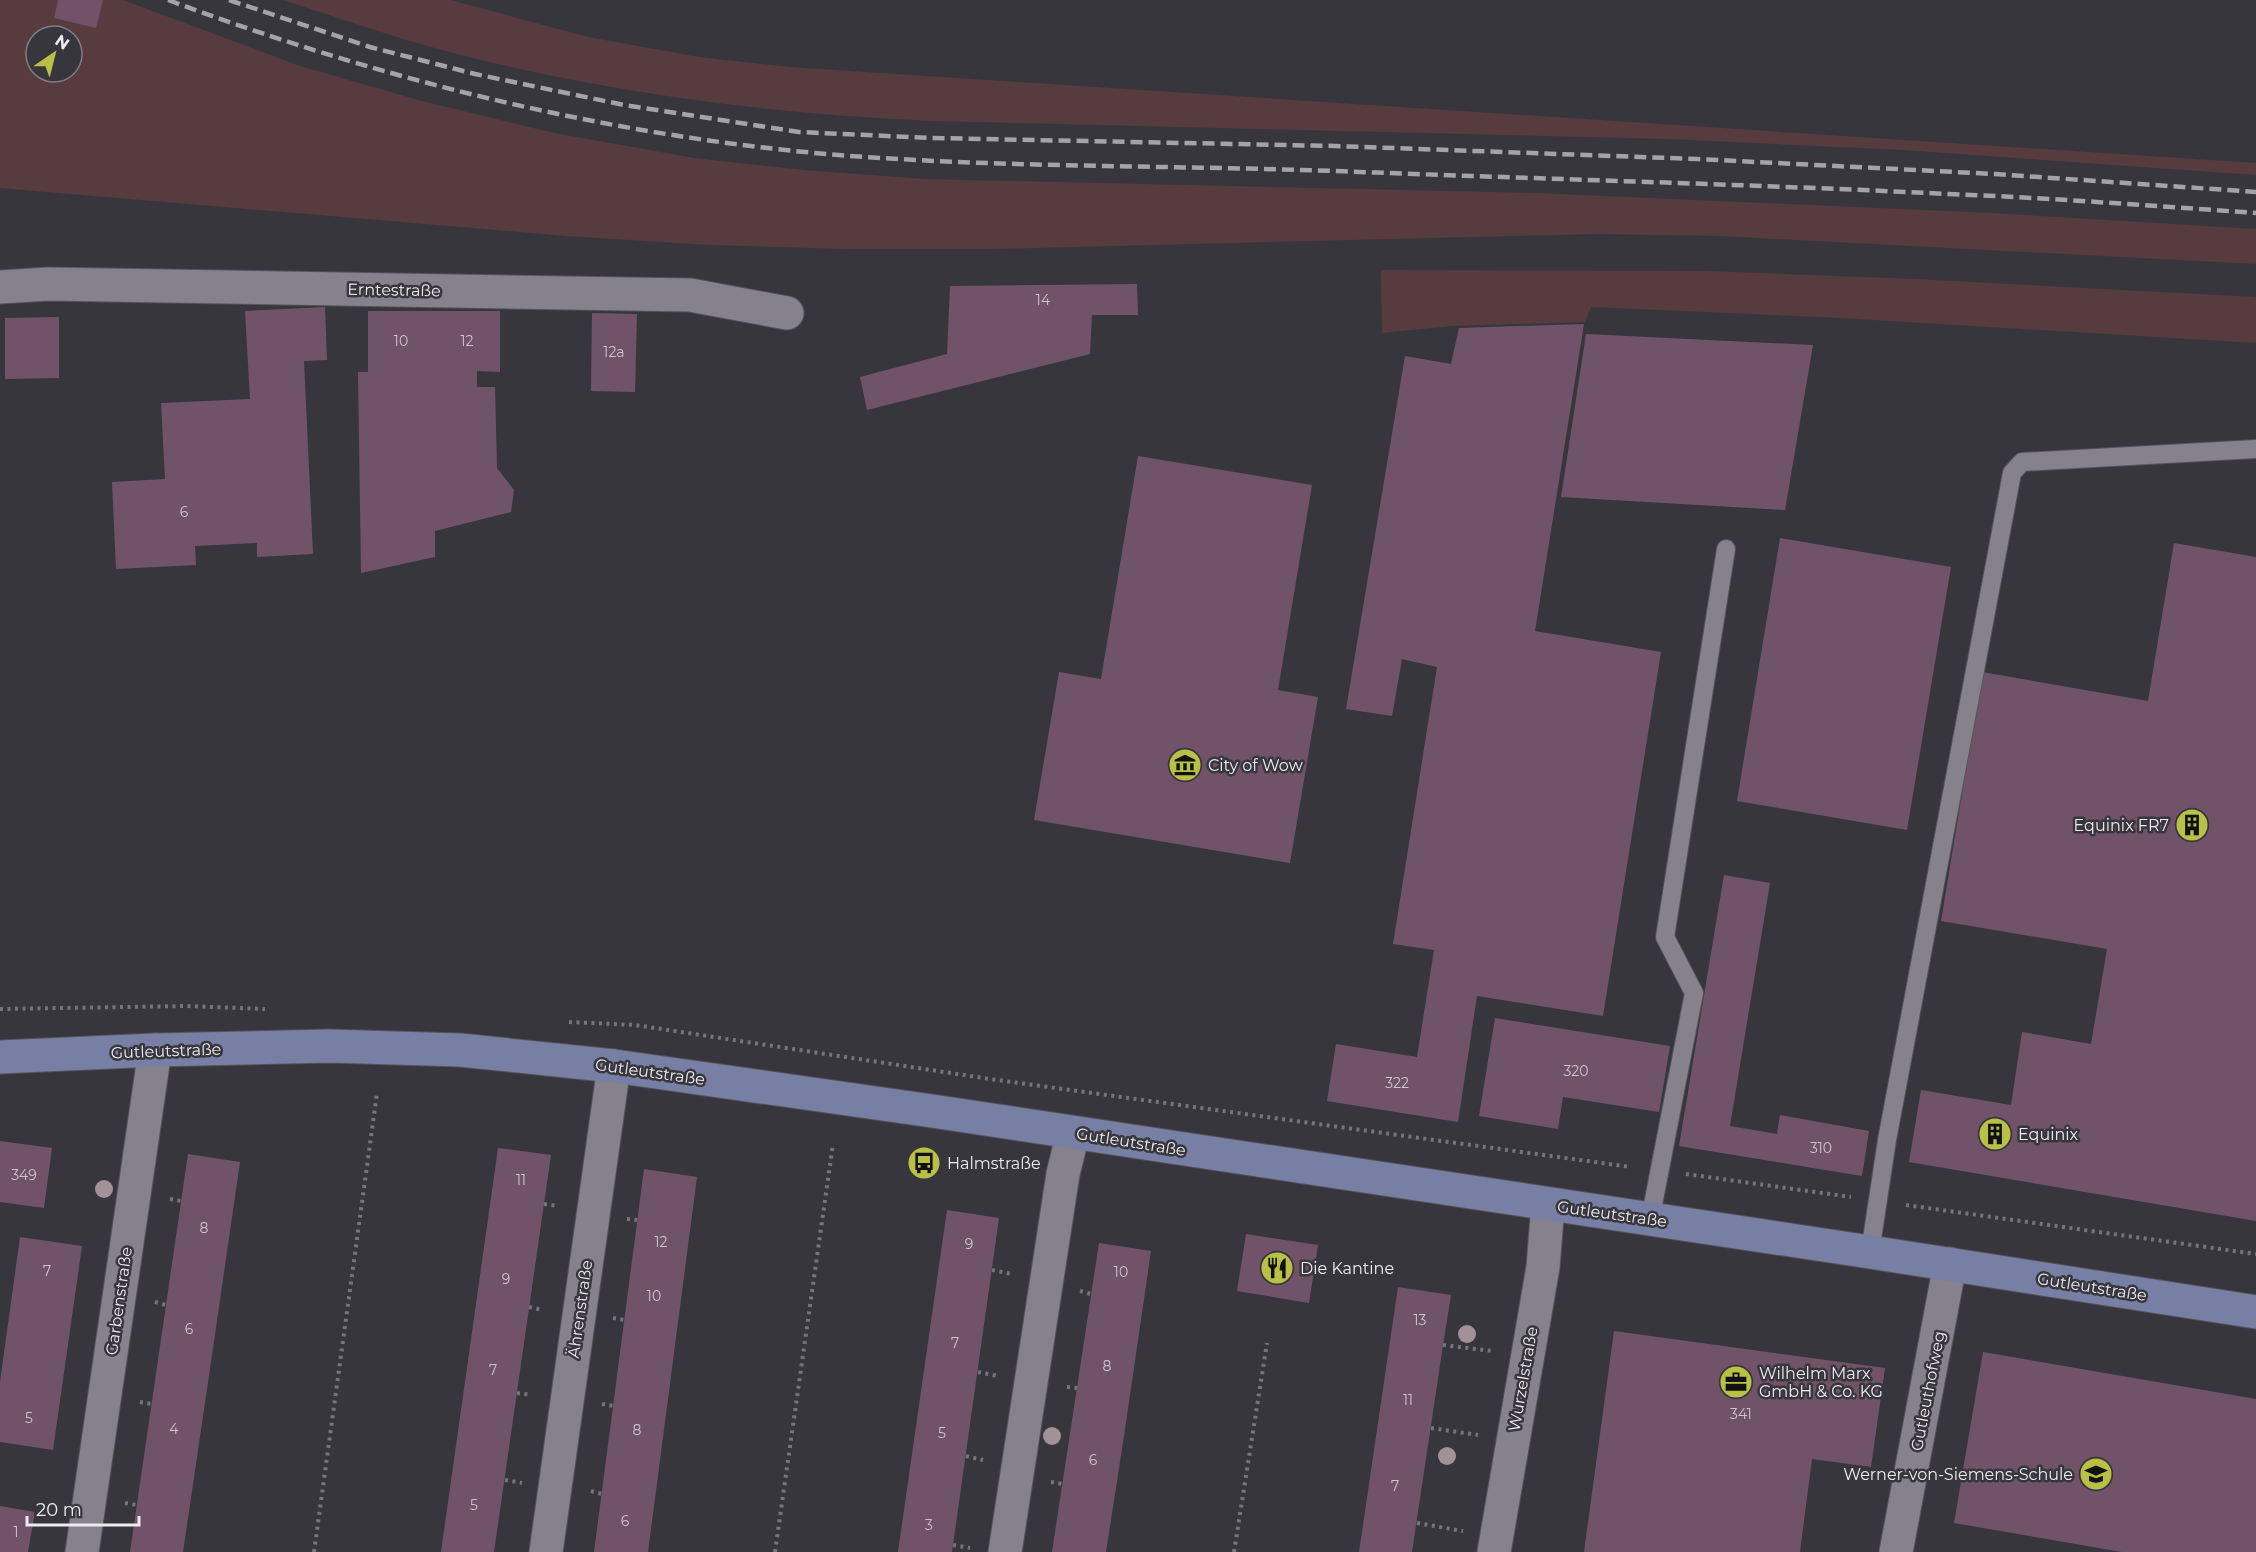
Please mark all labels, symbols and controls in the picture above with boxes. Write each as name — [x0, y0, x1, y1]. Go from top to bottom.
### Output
north arrow — [24, 24, 84, 84]
text: N — [52, 31, 73, 54]
street label: Erntestraße — [347, 280, 441, 300]
house number: 14 — [1036, 291, 1051, 309]
house number: 10 — [394, 332, 408, 350]
house number: 12 — [460, 332, 474, 350]
house number: 12a — [603, 343, 625, 361]
house number: 6 — [180, 503, 189, 521]
museum icon: City of Wow — [1167, 747, 1203, 783]
place label: City of Wow — [1208, 756, 1303, 775]
building icon: Equinix FR7 — [2174, 807, 2210, 843]
place label: Equinix FR7 — [2074, 816, 2169, 835]
street label: Gutleutstraße — [110, 1040, 222, 1062]
street label: Gutleutstraße — [594, 1055, 706, 1089]
house number: 320 — [1563, 1062, 1589, 1080]
house number: 322 — [1385, 1074, 1409, 1092]
building icon: Equinix — [1977, 1116, 2013, 1152]
street label: Gutleutstraße — [1075, 1124, 1187, 1160]
place label: Equinix — [2018, 1125, 2079, 1144]
house number: 310 — [1810, 1139, 1832, 1157]
bus stop icon: Halmstraße — [906, 1145, 942, 1181]
place label: Halmstraße — [947, 1154, 1041, 1173]
house number: 349 — [11, 1166, 37, 1184]
house number: 11 — [516, 1171, 526, 1189]
street label: Gutleutstraße — [1556, 1197, 1668, 1231]
house number: 8 — [200, 1219, 209, 1237]
house number: 12 — [654, 1233, 668, 1251]
house number: 9 — [965, 1235, 973, 1253]
street label: Garbenstraße — [102, 1246, 136, 1356]
restaurant icon: Die Kantine — [1259, 1250, 1295, 1286]
street label: Ährenstraße — [563, 1259, 596, 1359]
place label: Die Kantine — [1300, 1259, 1394, 1278]
house number: 7 — [43, 1262, 51, 1280]
house number: 10 — [1114, 1263, 1128, 1281]
street label: Gutleutstraße — [2036, 1269, 2148, 1305]
house number: 9 — [502, 1270, 510, 1288]
house number: 10 — [647, 1287, 661, 1305]
house number: 13 — [1414, 1311, 1427, 1329]
house number: 6 — [185, 1320, 194, 1338]
street label: Wurzelstraße — [1504, 1325, 1542, 1433]
street label: Gutleuthofweg — [1907, 1329, 1949, 1453]
house number: 7 — [951, 1334, 959, 1352]
house number: 8 — [1103, 1357, 1112, 1375]
house number: 7 — [489, 1361, 497, 1379]
office icon: Wilhelm Marx GmbH & Co. KG — [1718, 1364, 1754, 1400]
place label: Wilhelm Marx GmbH & Co. KG — [1759, 1364, 1883, 1401]
house number: 11 — [1403, 1391, 1413, 1409]
house number: 341 — [1730, 1405, 1752, 1423]
house number: 5 — [25, 1409, 33, 1427]
house number: 4 — [169, 1420, 179, 1438]
house number: 8 — [633, 1421, 642, 1439]
house number: 5 — [938, 1424, 946, 1442]
house number: 6 — [1089, 1451, 1098, 1469]
school or university icon: Werner-von-Siemens-Schule — [2078, 1456, 2114, 1492]
place label: Werner-von-Siemens-Schule — [1843, 1465, 2073, 1484]
house number: 7 — [1391, 1477, 1399, 1495]
scale bar — [27, 1489, 140, 1527]
house number: 5 — [470, 1496, 478, 1514]
text: 20 m — [36, 1499, 82, 1521]
house number: 6 — [621, 1512, 630, 1530]
house number: 3 — [925, 1516, 933, 1534]
house number: 1 — [13, 1523, 19, 1541]

